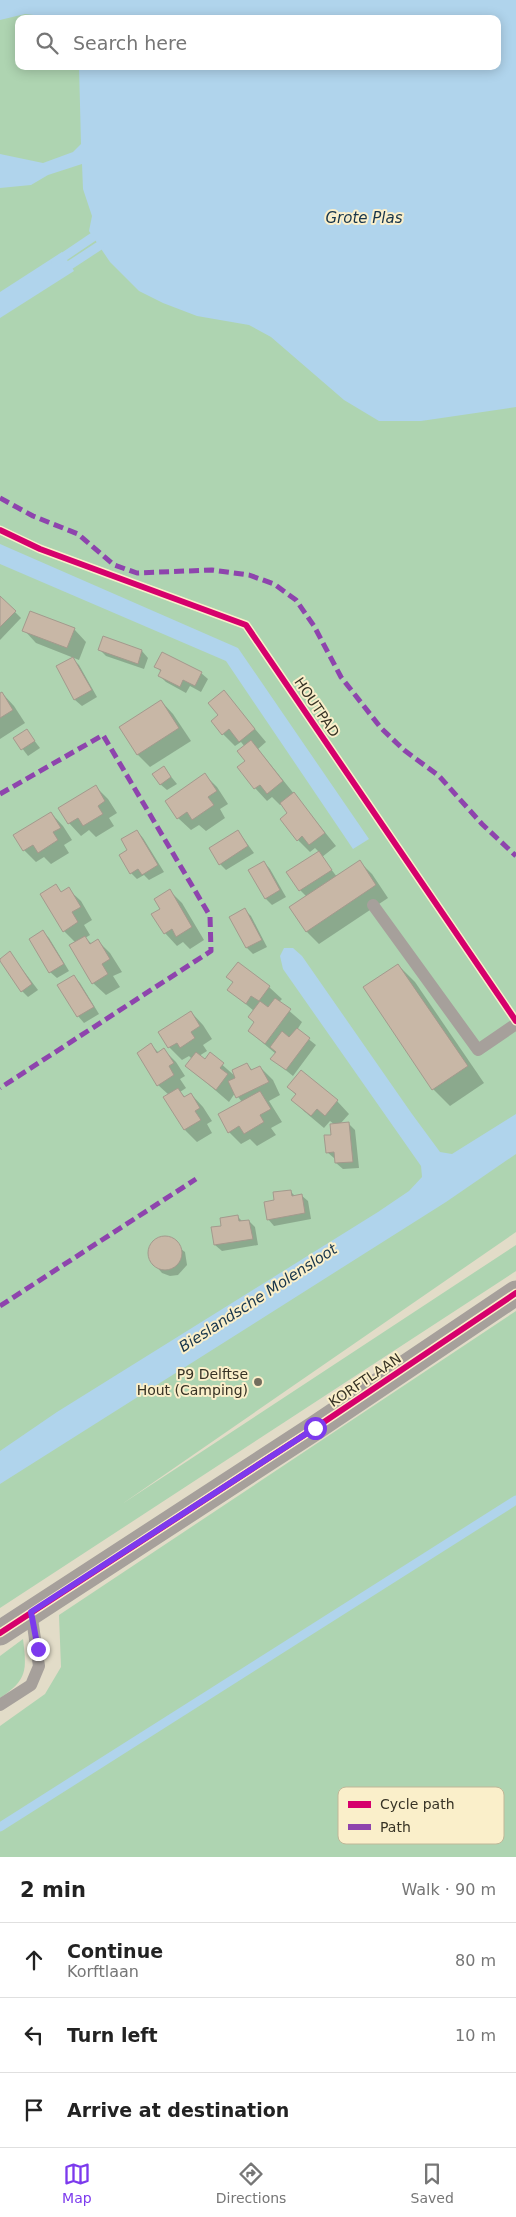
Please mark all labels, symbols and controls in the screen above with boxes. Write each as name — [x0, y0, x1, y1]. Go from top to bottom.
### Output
search box — [15, 15, 501, 70]
icon: search — [33, 29, 61, 57]
text: Search here — [73, 32, 187, 54]
water label: Grote Plas — [325, 209, 403, 227]
street label: HOUTPAD — [291, 674, 343, 740]
water label: Bieslandsche Molensloot — [176, 1240, 341, 1356]
street label: KORFTLAAN — [326, 1350, 404, 1410]
place label: P9 Delftse Hout (Camping) — [137, 1366, 248, 1398]
marker: P9 Delftse Hout (Camping) — [252, 1376, 264, 1388]
route start — [304, 1417, 327, 1440]
route end — [27, 1638, 50, 1661]
legend — [338, 1787, 504, 1844]
text: Cycle path — [380, 1796, 455, 1812]
text: Path — [380, 1819, 411, 1835]
text: 2 min — [20, 1878, 86, 1902]
text: Walk · 90 m — [401, 1880, 496, 1899]
text: Continue — [67, 1940, 163, 1962]
icon: ahead — [20, 1946, 48, 1974]
text: 80 m — [455, 1951, 496, 1970]
text: Korftlaan — [67, 1962, 139, 1981]
icon: left — [20, 2021, 48, 2049]
text: Turn left — [67, 2024, 158, 2046]
text: 10 m — [455, 2026, 496, 2045]
icon: arrive — [20, 2096, 48, 2124]
text: Arrive at destination — [67, 2099, 289, 2121]
tab: Map — [62, 2160, 92, 2206]
tab: Directions — [216, 2160, 286, 2206]
tab: Saved — [411, 2160, 454, 2206]

